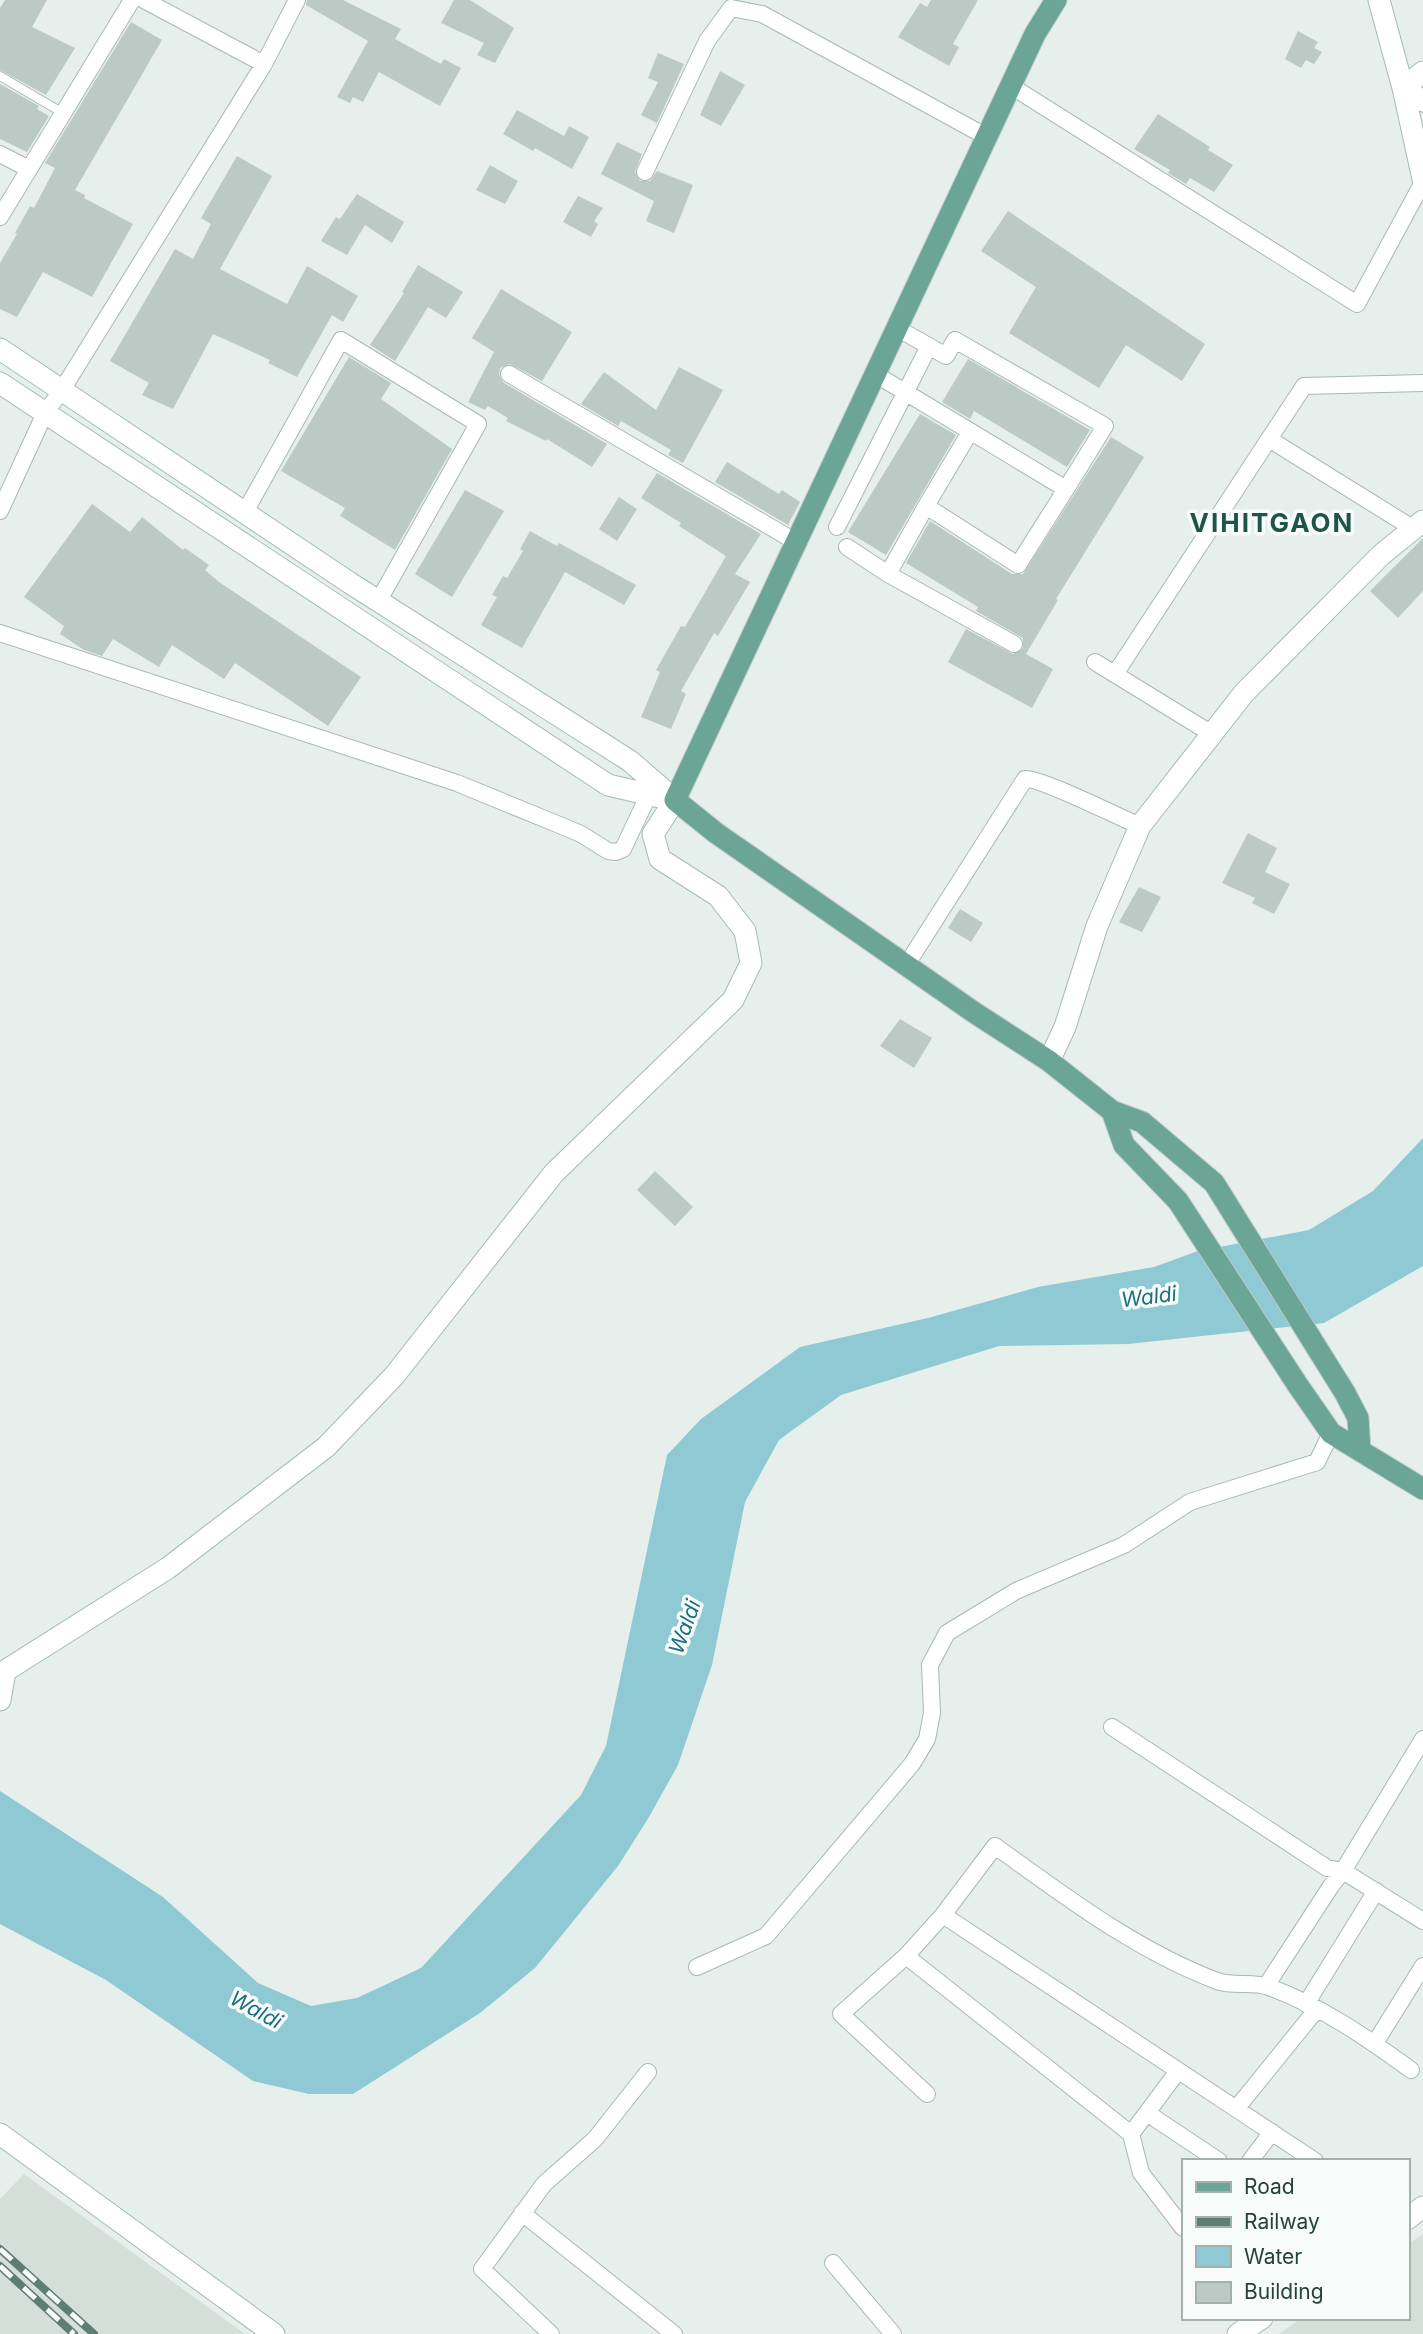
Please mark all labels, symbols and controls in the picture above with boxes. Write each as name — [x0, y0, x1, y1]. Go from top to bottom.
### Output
district label: VIHITGAON — [1190, 507, 1354, 538]
water label: Waldi — [1120, 1281, 1179, 1312]
water label: Waldi — [663, 1596, 706, 1657]
water label: Waldi — [226, 1985, 287, 2034]
legend — [1182, 2159, 1409, 2320]
text: Road — [1244, 2174, 1295, 2199]
text: Railway — [1244, 2209, 1320, 2234]
text: Water — [1244, 2244, 1302, 2269]
text: Building — [1244, 2279, 1324, 2304]

